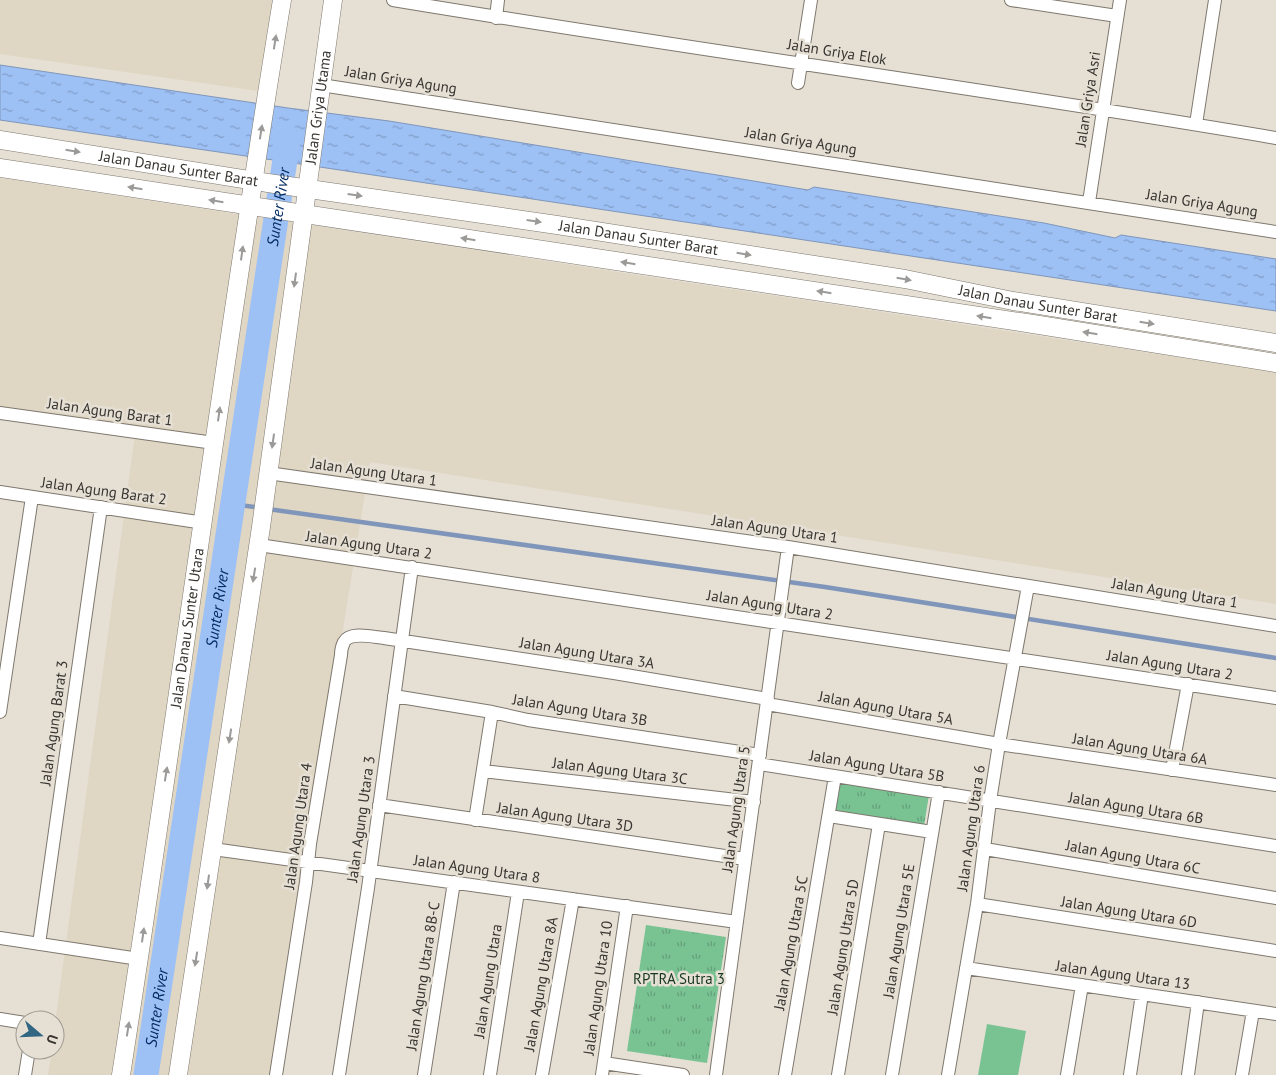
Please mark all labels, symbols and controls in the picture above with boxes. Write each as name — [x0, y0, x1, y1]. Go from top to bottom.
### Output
one-way arrow — [272, 34, 280, 50]
street label: Jalan Griya Elok — [785, 34, 889, 69]
street label: Jalan Griya Utama — [301, 49, 335, 166]
street label: Jalan Griya Asri — [1070, 50, 1104, 149]
street label: Jalan Griya Agung — [343, 61, 458, 98]
street label: Jalan Griya Agung — [743, 122, 858, 159]
one-way arrow — [257, 123, 265, 139]
street label: Jalan Danau Sunter Barat — [97, 146, 260, 190]
one-way arrow — [66, 148, 82, 156]
water label: Sunter River — [262, 165, 294, 248]
one-way arrow — [126, 183, 142, 191]
street label: Jalan Griya Agung — [1144, 184, 1259, 221]
one-way arrow — [348, 192, 364, 200]
one-way arrow — [207, 196, 223, 204]
street label: Jalan Danau Sunter Barat — [557, 215, 720, 259]
one-way arrow — [526, 218, 542, 226]
one-way arrow — [459, 234, 475, 242]
one-way arrow — [238, 245, 246, 261]
one-way arrow — [736, 250, 752, 258]
one-way arrow — [620, 259, 636, 267]
one-way arrow — [291, 272, 299, 288]
one-way arrow — [897, 275, 913, 283]
street label: Jalan Danau Sunter Barat — [956, 280, 1119, 327]
one-way arrow — [815, 288, 831, 296]
one-way arrow — [976, 312, 992, 320]
one-way arrow — [1140, 320, 1156, 328]
one-way arrow — [1081, 328, 1097, 336]
street label: Jalan Agung Barat 1 — [45, 393, 174, 430]
one-way arrow — [215, 406, 223, 422]
one-way arrow — [269, 433, 277, 449]
street label: Jalan Agung Utara 1 — [309, 453, 438, 490]
street label: Jalan Agung Barat 2 — [39, 472, 168, 509]
street label: Jalan Agung Utara 1 — [710, 510, 839, 547]
street label: Jalan Agung Utara 2 — [304, 526, 433, 563]
street label: Jalan Danau Sunter Utara — [166, 546, 208, 710]
water label: Sunter River — [201, 566, 233, 649]
one-way arrow — [250, 567, 258, 583]
street label: Jalan Agung Utara 1 — [1110, 573, 1239, 612]
street label: Jalan Agung Utara 2 — [705, 585, 834, 624]
street label: Jalan Agung Utara 3A — [517, 632, 656, 673]
street label: Jalan Agung Utara 2 — [1105, 645, 1234, 684]
street label: Jalan Agung Barat 3 — [35, 659, 72, 788]
street label: Jalan Agung Utara 5A — [816, 686, 955, 729]
street label: Jalan Agung Utara 3B — [510, 689, 649, 730]
one-way arrow — [226, 728, 234, 744]
street label: Jalan Agung Utara 6A — [1070, 728, 1209, 769]
street label: Jalan Agung Utara 5 — [717, 745, 754, 874]
street label: Jalan Agung Utara 5B — [807, 745, 946, 786]
street label: Jalan Agung Utara 3C — [550, 753, 689, 788]
street label: Jalan Agung Utara 3 — [342, 755, 379, 884]
street label: Jalan Agung Utara 4 — [279, 762, 316, 891]
street label: Jalan Agung Utara 6 — [952, 764, 989, 893]
one-way arrow — [163, 766, 171, 782]
street label: Jalan Agung Utara 6B — [1066, 787, 1205, 828]
street label: Jalan Agung Utara 3D — [495, 797, 634, 835]
street label: Jalan Agung Utara 6C — [1064, 835, 1202, 878]
street label: Jalan Agung Utara 8 — [412, 850, 541, 887]
street label: Jalan Agung Utara 5E — [878, 863, 918, 1000]
street label: Jalan Agung Utara 5C — [769, 874, 812, 1012]
one-way arrow — [203, 875, 211, 891]
street label: Jalan Agung Utara 5D — [822, 878, 863, 1017]
street label: Jalan Agung Utara 6D — [1059, 891, 1198, 932]
street label: Jalan Agung Utara 8B-C — [401, 900, 444, 1053]
street label: Jalan Agung Utara 8A — [519, 915, 562, 1054]
street label: Jalan Agung Utara 10 — [579, 919, 616, 1057]
street label: Jalan Agung Utara — [469, 923, 506, 1040]
one-way arrow — [139, 927, 147, 943]
one-way arrow — [192, 951, 200, 967]
street label: Jalan Agung Utara 13 — [1054, 956, 1192, 993]
water label: Sunter River — [140, 965, 172, 1048]
park label: RPTRA Sutra 3 — [633, 969, 725, 988]
north arrow — [15, 1010, 65, 1060]
one-way arrow — [125, 1021, 133, 1037]
text: U — [42, 1032, 62, 1046]

